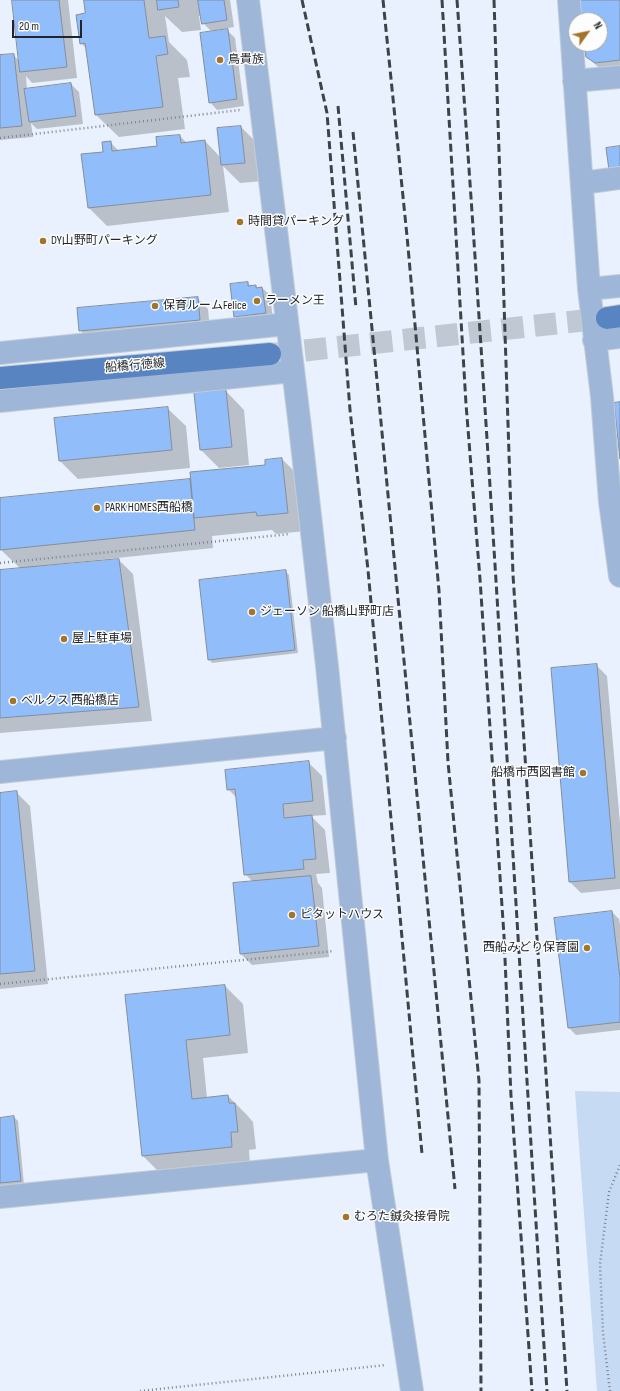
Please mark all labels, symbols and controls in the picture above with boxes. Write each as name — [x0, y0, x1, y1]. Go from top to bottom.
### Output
scale bar — [14, 12, 84, 38]
north arrow — [568, 12, 608, 52]
text: 20 m — [19, 19, 39, 34]
text: N — [591, 20, 605, 32]
place label: 鳥貴族 — [228, 53, 264, 67]
marker: 鳥貴族 — [215, 55, 225, 65]
place label: 時間貸パーキング — [248, 215, 344, 229]
marker: 時間貸パーキング — [235, 217, 245, 227]
place label: DY山野町パーキング — [51, 234, 158, 248]
marker: DY山野町パーキング — [38, 236, 48, 246]
place label: ラーメン王 — [265, 294, 325, 308]
marker: ラーメン王 — [252, 296, 262, 306]
place label: 保育ルームFelice — [163, 299, 246, 313]
marker: 保育ルームFelice — [150, 301, 160, 311]
street label: 船橋行徳線 — [104, 356, 166, 376]
place label: PARK HOMES西船橋 — [105, 501, 193, 515]
marker: PARK HOMES西船橋 — [92, 503, 102, 513]
place label: ジェーソン 船橋山野町店 — [260, 605, 394, 619]
marker: ジェーソン 船橋山野町店 — [247, 607, 257, 617]
place label: 屋上駐車場 — [72, 632, 132, 646]
marker: 屋上駐車場 — [59, 634, 69, 644]
place label: ベルクス 西船橋店 — [21, 694, 119, 708]
marker: ベルクス 西船橋店 — [8, 696, 18, 706]
place label: 船橋市西図書館 — [491, 766, 575, 780]
marker: 船橋市西図書館 — [578, 768, 588, 778]
place label: ピタットハウス — [300, 908, 384, 922]
marker: ピタットハウス — [287, 910, 297, 920]
place label: 西船みどり保育園 — [483, 941, 579, 955]
marker: 西船みどり保育園 — [582, 943, 592, 953]
place label: むろた鍼灸接骨院 — [354, 1210, 450, 1224]
marker: むろた鍼灸接骨院 — [341, 1212, 351, 1222]

